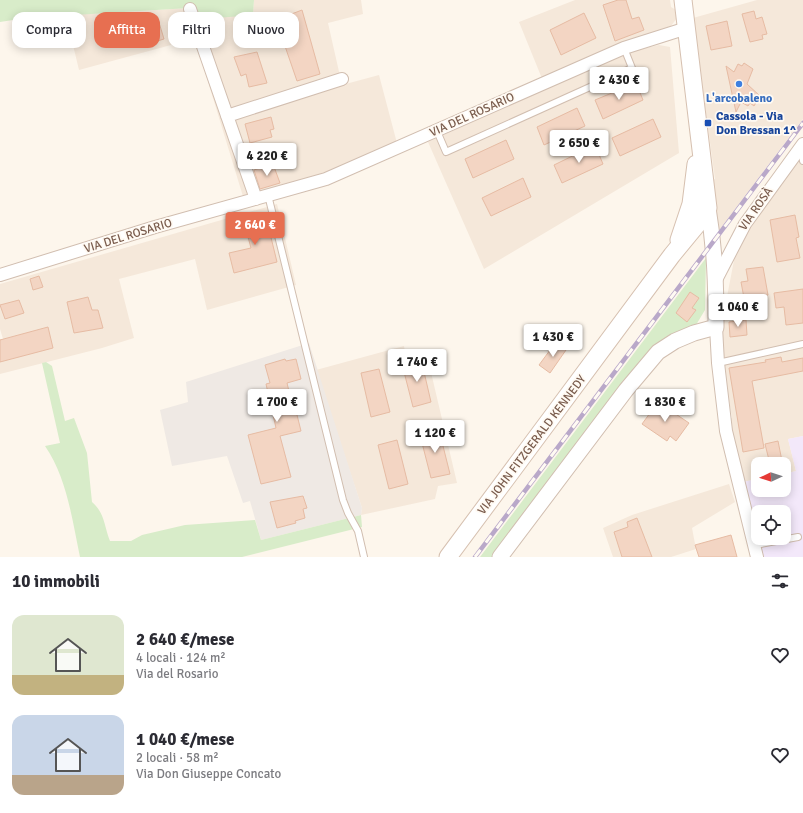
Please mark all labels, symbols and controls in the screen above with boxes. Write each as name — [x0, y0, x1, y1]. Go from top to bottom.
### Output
chip: Compra — [12, 12, 86, 48]
chip: Affitta — [94, 12, 160, 48]
chip: Filtri — [168, 12, 225, 48]
chip: Nuovo — [233, 12, 299, 48]
pin: 2 430 € — [582, 67, 656, 101]
text: 2 430 € — [599, 72, 639, 88]
marker: L'arcobaleno — [734, 79, 744, 89]
street label: VIA DEL ROSARIO — [427, 90, 517, 140]
place label: L'arcobaleno — [706, 91, 772, 106]
place label: Cassola - Via Don Bressan 1^ — [716, 109, 797, 138]
marker: Cassola - Via Don Bressan 1^ — [703, 118, 713, 128]
pin: 2 650 € — [542, 130, 616, 164]
text: 2 650 € — [559, 135, 599, 151]
pin: 4 220 € — [230, 143, 304, 177]
text: 4 220 € — [247, 148, 287, 164]
street label: VIA ROSÀ — [736, 184, 777, 234]
pin: 2 640 € — [218, 212, 292, 246]
street label: VIA DEL ROSARIO — [82, 215, 174, 257]
text: 2 640 € — [235, 217, 275, 233]
pin: 1 040 € — [701, 294, 775, 328]
text: 1 040 € — [718, 299, 758, 315]
pin: 1 430 € — [516, 324, 590, 358]
text: 1 430 € — [533, 329, 573, 345]
pin: 1 740 € — [380, 349, 454, 383]
text: 1 740 € — [397, 354, 437, 370]
street label: VIA JOHN FITZGERALD KENNEDY — [475, 372, 589, 518]
pin: 1 700 € — [240, 389, 314, 423]
pin: 1 830 € — [628, 389, 702, 423]
text: 1 700 € — [257, 394, 297, 410]
text: 1 830 € — [645, 394, 685, 410]
pin: 1 120 € — [398, 420, 472, 454]
text: 1 120 € — [415, 425, 455, 441]
north arrow — [751, 457, 791, 497]
map controls — [751, 457, 791, 545]
button: locate — [751, 505, 791, 545]
icon: filters — [769, 570, 791, 592]
text: 10 immobili — [12, 571, 100, 592]
text: 2 640 €/mese — [136, 629, 234, 650]
icon: home — [44, 631, 92, 679]
icon: heart — [769, 644, 791, 666]
text: 4 locali · 124 m² — [136, 650, 226, 666]
text: Via del Rosario — [136, 666, 218, 682]
text: 1 040 €/mese — [136, 729, 234, 750]
icon: home — [44, 731, 92, 779]
icon: heart — [769, 744, 791, 766]
text: 2 locali · 58 m² — [136, 750, 219, 766]
text: Via Don Giuseppe Concato — [136, 766, 281, 782]

